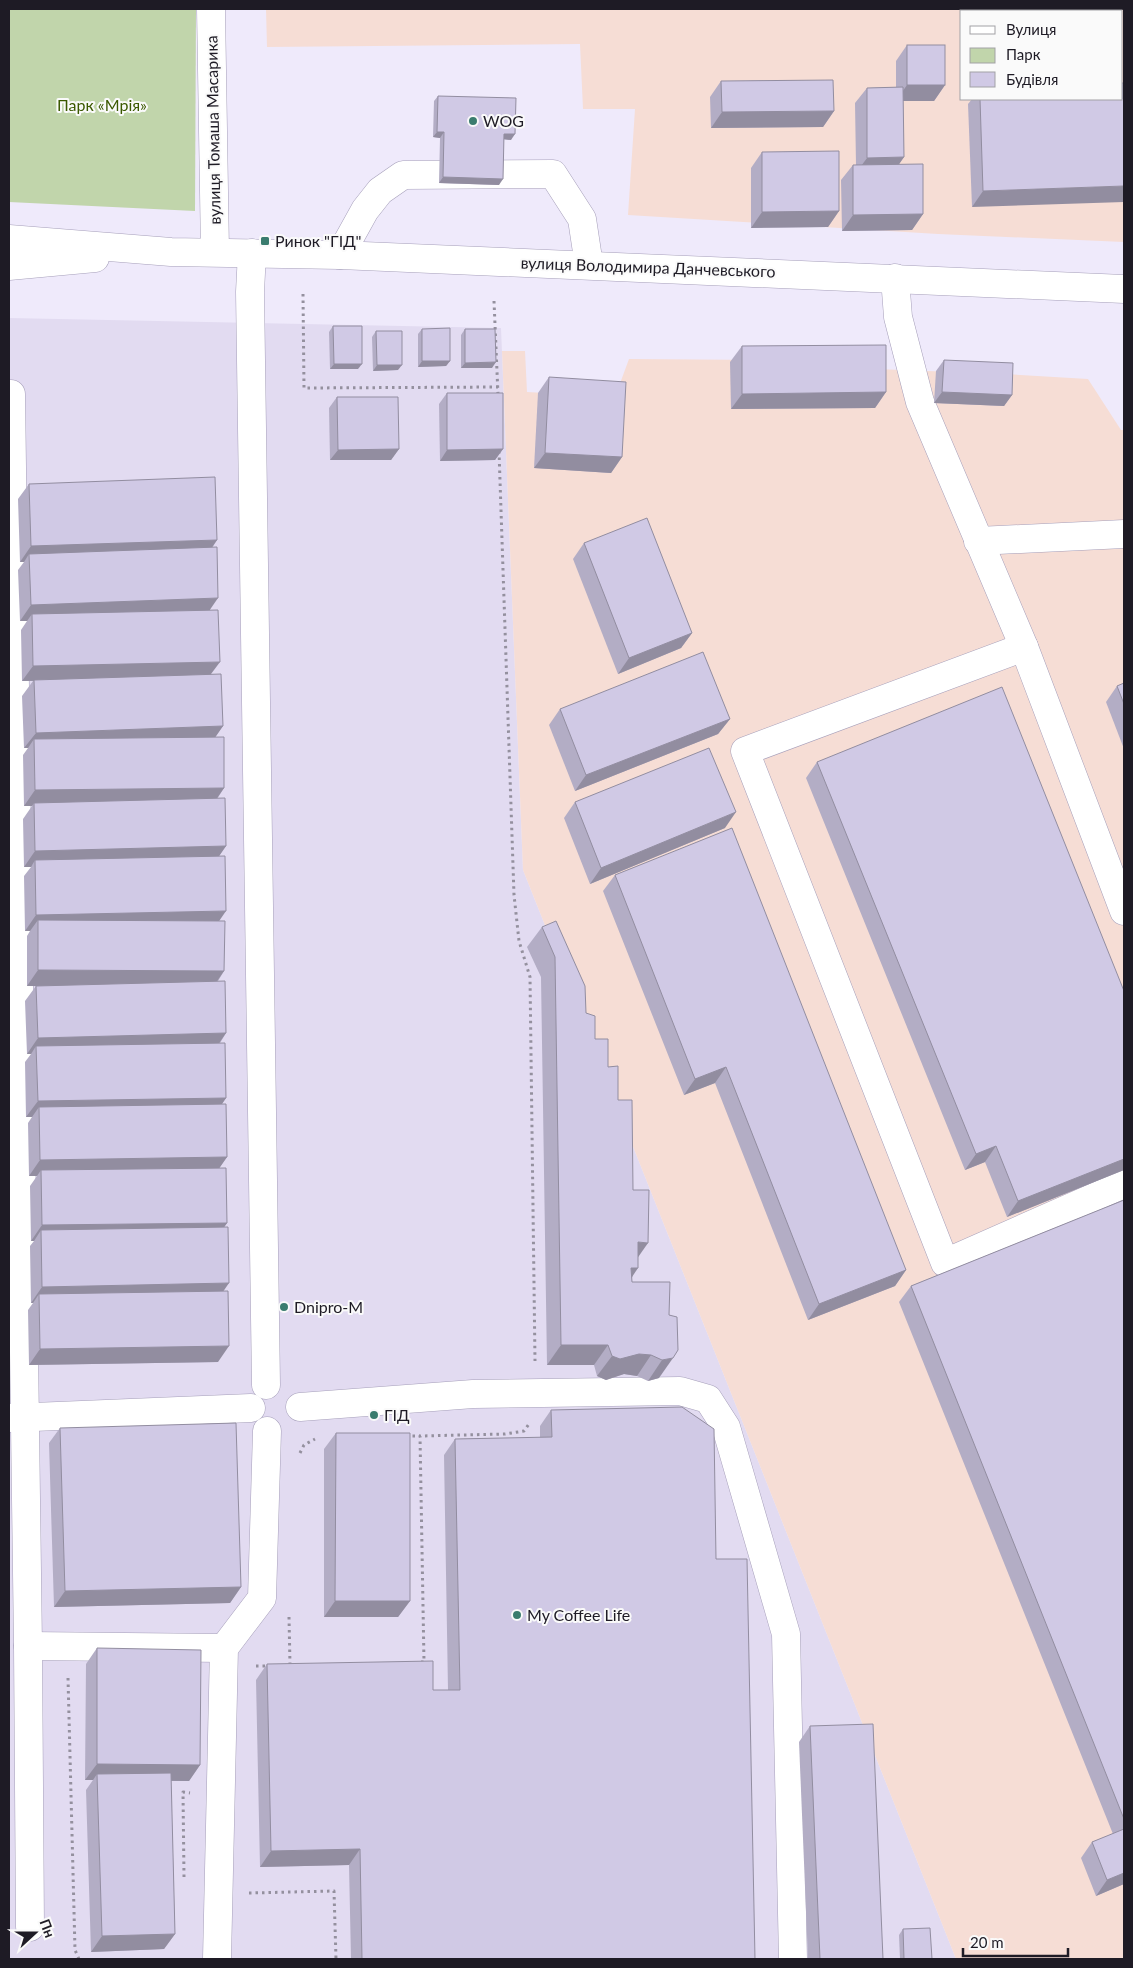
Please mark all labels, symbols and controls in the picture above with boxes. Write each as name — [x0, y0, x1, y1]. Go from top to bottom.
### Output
legend — [960, 10, 1123, 100]
text: Вулиця — [1006, 20, 1056, 38]
street label: вулиця Томаша Масарика — [201, 35, 224, 225]
text: Парк — [1006, 45, 1041, 63]
text: Будівля — [1006, 70, 1058, 88]
park label: Парк «Мрія» — [57, 95, 147, 114]
place label: WOG — [483, 111, 524, 130]
marker: WOG — [467, 115, 479, 127]
place label: Ринок "ГІД" — [275, 231, 361, 250]
marker: Ринок "ГІД" — [259, 235, 271, 247]
street label: вулиця Володимира Данчевського — [520, 253, 776, 280]
place label: Dnipro-M — [294, 1297, 363, 1316]
marker: Dnipro-M — [278, 1301, 290, 1313]
place label: ГІД — [384, 1405, 410, 1424]
marker: ГІД — [368, 1409, 380, 1421]
place label: My Coffee Life — [527, 1605, 630, 1624]
marker: My Coffee Life — [511, 1609, 523, 1621]
north arrow — [10, 1908, 60, 1958]
text: Пн — [36, 1917, 59, 1940]
scale bar — [963, 1926, 1068, 1958]
text: 20 m — [970, 1933, 1004, 1951]

